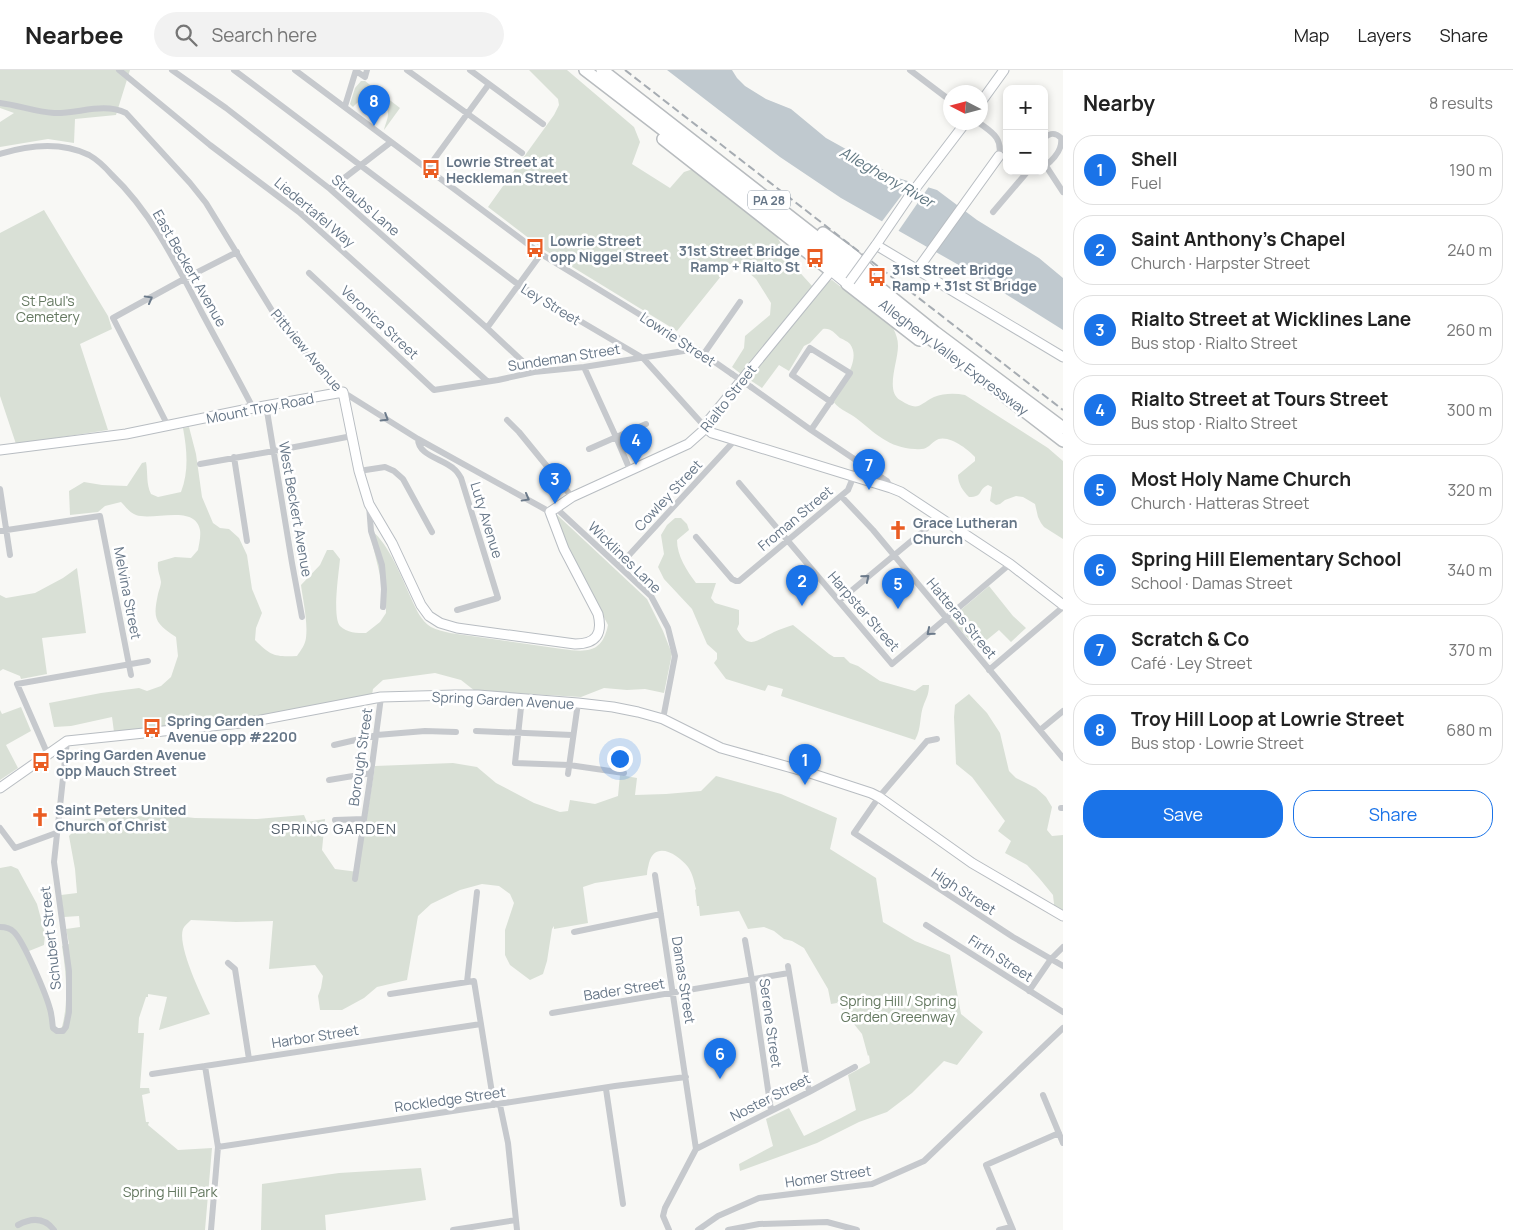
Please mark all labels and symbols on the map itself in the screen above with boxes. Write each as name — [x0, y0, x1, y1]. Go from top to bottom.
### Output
pin: 8 — [358, 85, 390, 126]
north arrow — [943, 85, 988, 130]
water label: Allegheny River — [836, 142, 940, 214]
place label: Lowrie Street at Heckleman Street — [446, 152, 568, 187]
bus stop icon: Lowrie Street at Heckleman Street — [420, 158, 442, 180]
street label: Straubs Lane — [328, 170, 404, 240]
street label: Liedertafel Way — [271, 173, 360, 252]
road number: PA 28 — [748, 190, 790, 210]
street label: East Beckert Avenue — [149, 206, 231, 330]
place label: Lowrie Street opp Niggel Street — [550, 231, 669, 266]
bus stop icon: Lowrie Street opp Niggel Street — [524, 237, 546, 259]
place label: 31st Street Bridge Ramp + Rialto St — [679, 241, 800, 276]
bus stop icon: 31st Street Bridge Ramp + Rialto St — [804, 247, 826, 269]
place label: 31st Street Bridge Ramp + 31st St Bridge — [892, 260, 1037, 295]
bus stop icon: 31st Street Bridge Ramp + 31st St Bridge — [866, 266, 888, 288]
street label: Ley Street — [518, 279, 585, 329]
street label: Veronica Street — [337, 281, 423, 363]
park label: St Paul's Cemetery — [16, 291, 81, 326]
street label: Allegheny Valley Expressway — [875, 294, 1033, 420]
one-way arrow — [143, 295, 152, 305]
street label: Pittview Avenue — [267, 305, 347, 395]
street label: Lowrie Street — [637, 308, 720, 371]
street label: Sundeman Street — [507, 339, 622, 375]
street label: Rialto Street — [696, 360, 761, 436]
street label: Mount Troy Road — [205, 388, 315, 428]
one-way arrow — [379, 412, 388, 421]
pin: 4 — [620, 424, 652, 465]
street label: West Beckert Avenue — [275, 440, 317, 578]
pin: 7 — [853, 449, 885, 490]
street label: Cowley Street — [630, 455, 706, 535]
pin: 3 — [539, 463, 571, 504]
street label: Luty Avenue — [466, 479, 508, 561]
street label: Froman Street — [754, 481, 837, 555]
one-way arrow — [521, 492, 530, 502]
place label: Grace Lutheran Church — [913, 513, 1018, 548]
street label: Wicklines Lane — [584, 517, 666, 597]
church icon: Grace Lutheran Church — [887, 519, 909, 541]
street label: Melvina Street — [110, 545, 146, 641]
pin: 2 — [786, 565, 818, 606]
street label: Harpster Street — [824, 567, 904, 655]
pin: 5 — [882, 568, 914, 609]
street label: Hatteras Street — [923, 574, 1002, 663]
one-way arrow — [860, 576, 869, 584]
one-way arrow — [927, 627, 936, 635]
street label: Spring Garden Avenue — [431, 687, 575, 713]
street label: Borough Street — [344, 706, 376, 807]
place label: Spring Garden Avenue opp #2200 — [167, 711, 297, 746]
bus stop icon: Spring Garden Avenue opp #2200 — [141, 717, 163, 739]
pin: 1 — [789, 744, 821, 785]
place label: Spring Garden Avenue opp Mauch Street — [56, 745, 206, 780]
your location — [607, 746, 633, 772]
bus stop icon: Spring Garden Avenue opp Mauch Street — [30, 751, 52, 773]
place label: Saint Peters United Church of Christ — [55, 800, 186, 835]
church icon: Saint Peters United Church of Christ — [29, 806, 51, 828]
district label: SPRING GARDEN — [271, 818, 397, 839]
street label: High Street — [928, 863, 1000, 919]
street label: Schubert Street — [35, 885, 65, 991]
street label: Firth Street — [965, 930, 1037, 986]
street label: Damas Street — [668, 935, 700, 1025]
street label: Bader Street — [582, 973, 666, 1005]
street label: Serene Street — [755, 977, 787, 1069]
park label: Spring Hill / Spring Garden Greenway — [840, 991, 956, 1026]
street label: Harbor Street — [270, 1020, 360, 1052]
pin: 6 — [704, 1038, 736, 1079]
street label: Noster Street — [727, 1068, 814, 1125]
street label: Rockledge Street — [393, 1082, 507, 1116]
street label: Homer Street — [784, 1160, 873, 1191]
park label: Spring Hill Park — [123, 1182, 218, 1201]

